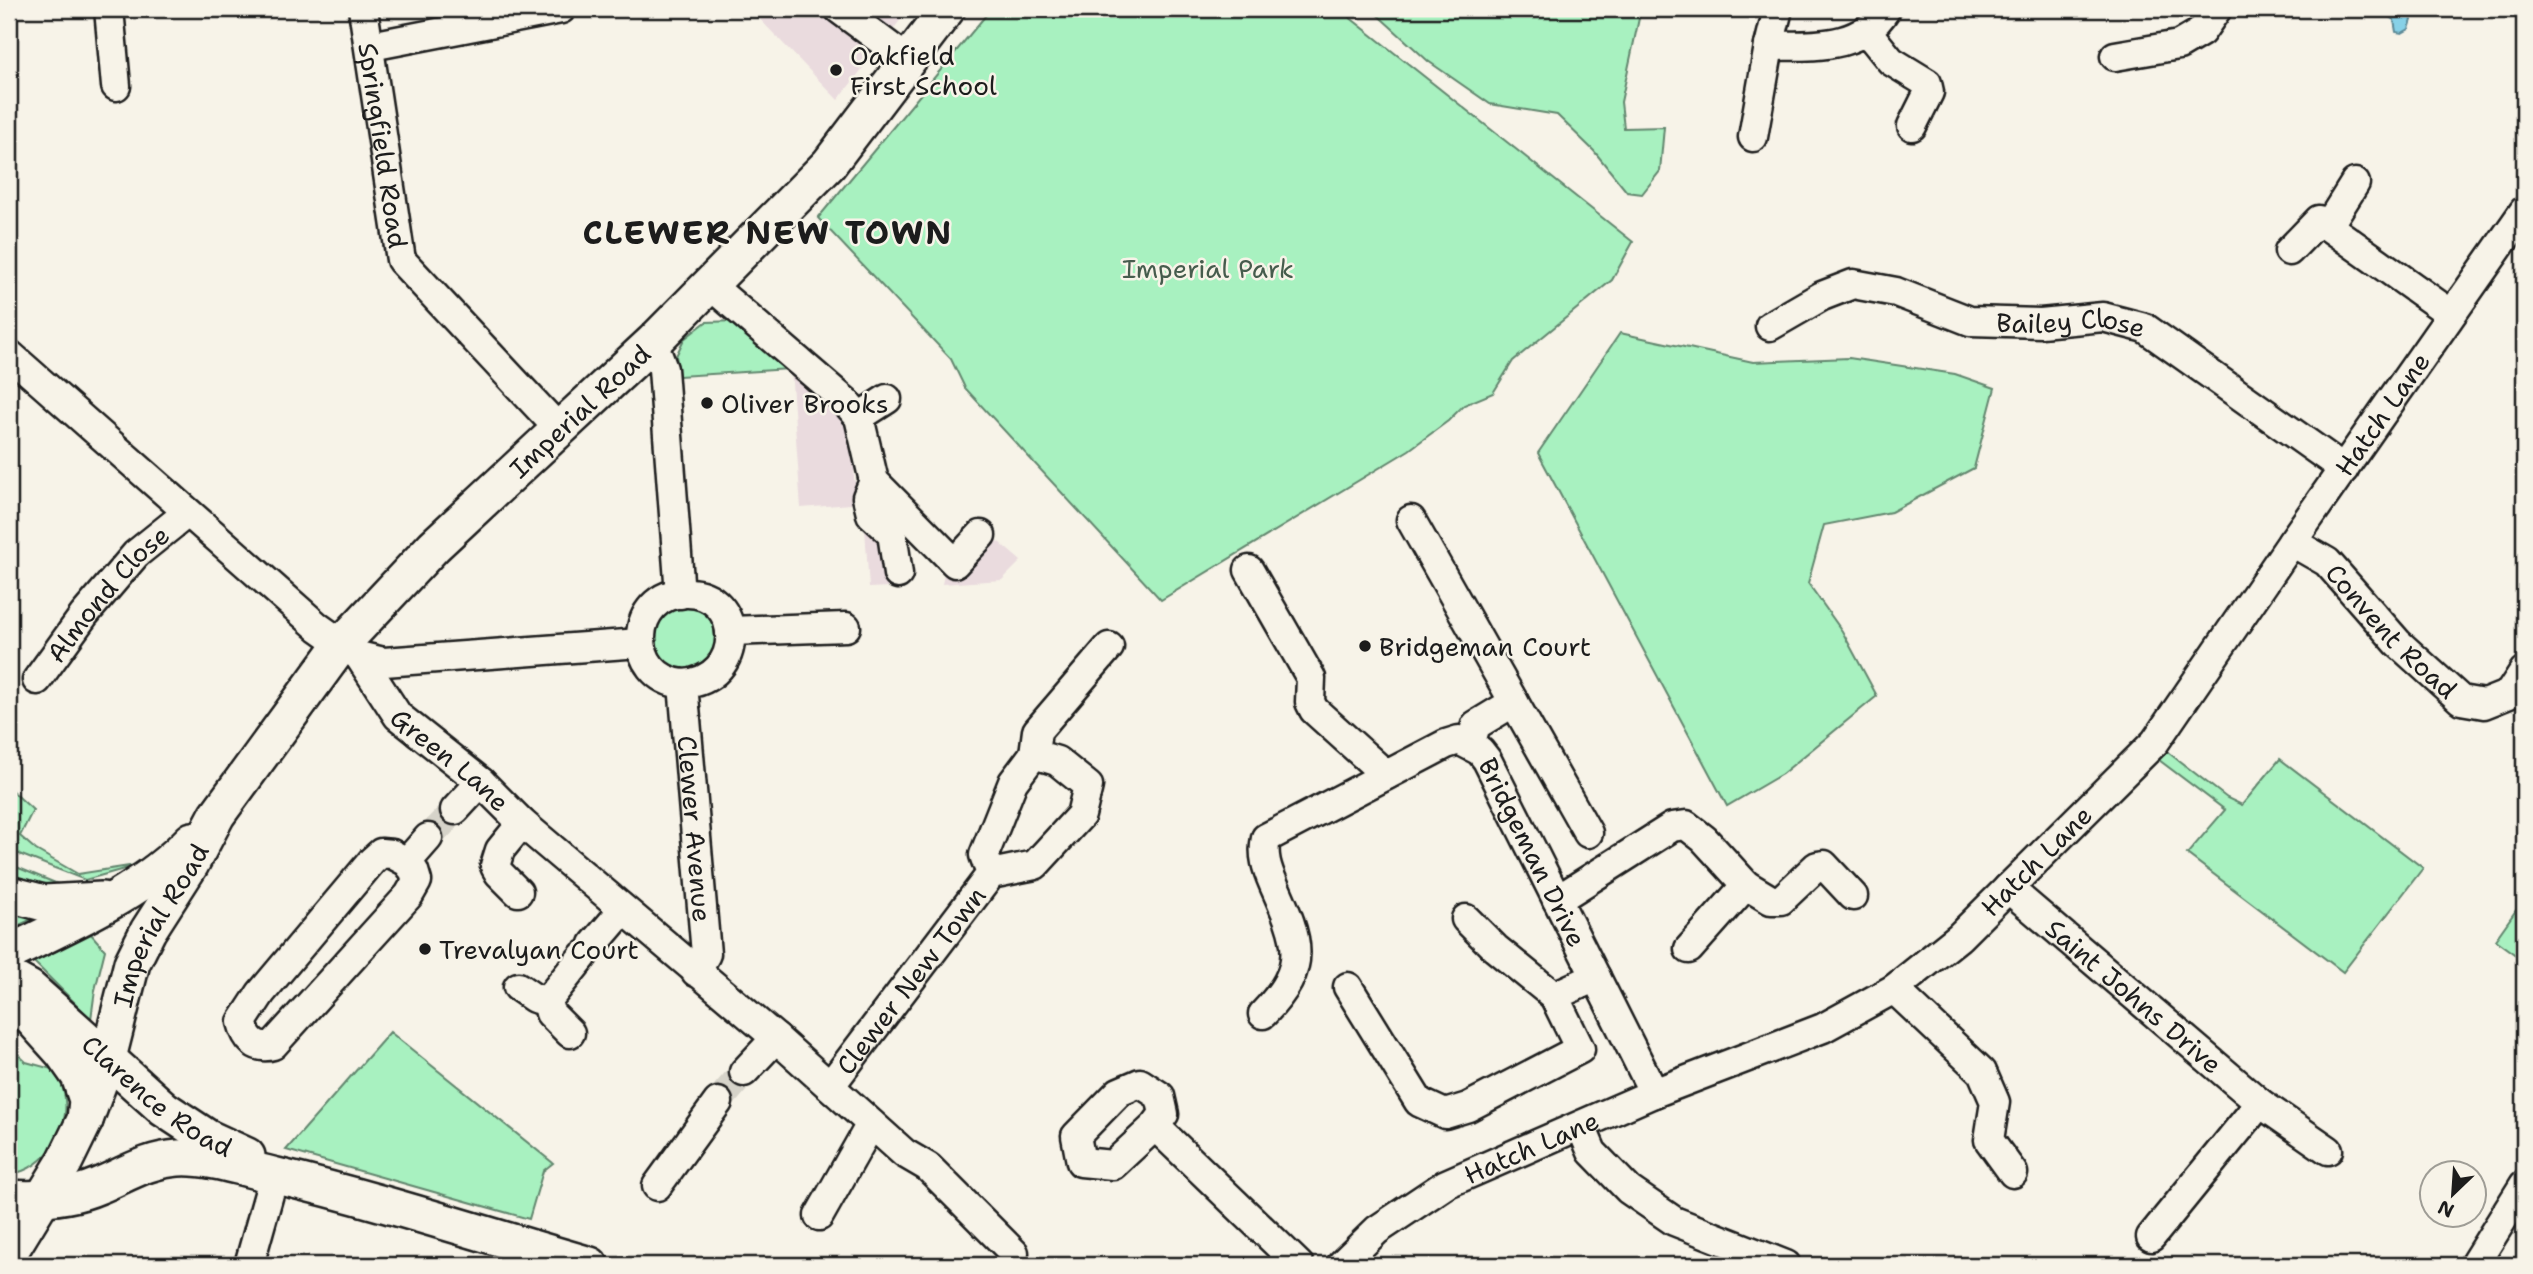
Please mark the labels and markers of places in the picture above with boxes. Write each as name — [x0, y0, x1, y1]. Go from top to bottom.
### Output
place label: Oakfield First School — [850, 38, 997, 103]
marker: Oakfield First School — [828, 62, 844, 78]
place label: Oliver Brooks — [721, 386, 889, 421]
marker: Oliver Brooks — [699, 395, 715, 411]
place label: Bridgeman Court — [1379, 629, 1591, 664]
marker: Bridgeman Court — [1357, 638, 1373, 654]
place label: Trevalyan Court — [439, 932, 639, 967]
marker: Trevalyan Court — [417, 941, 433, 957]

